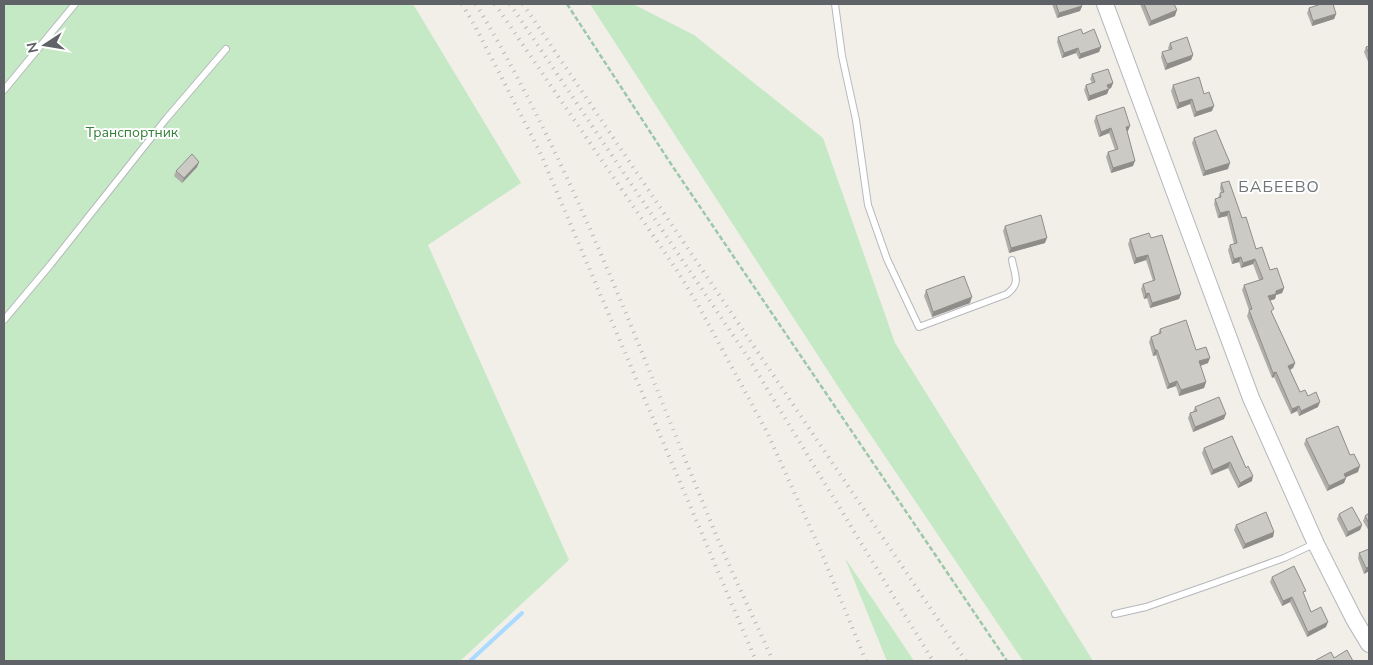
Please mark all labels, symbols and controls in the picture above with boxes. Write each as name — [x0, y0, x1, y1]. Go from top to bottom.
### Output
north arrow — [20, 20, 70, 70]
text: N — [22, 40, 43, 55]
park label: Транспортник — [86, 123, 179, 142]
district label: БАБЕЕВО — [1238, 176, 1320, 198]

